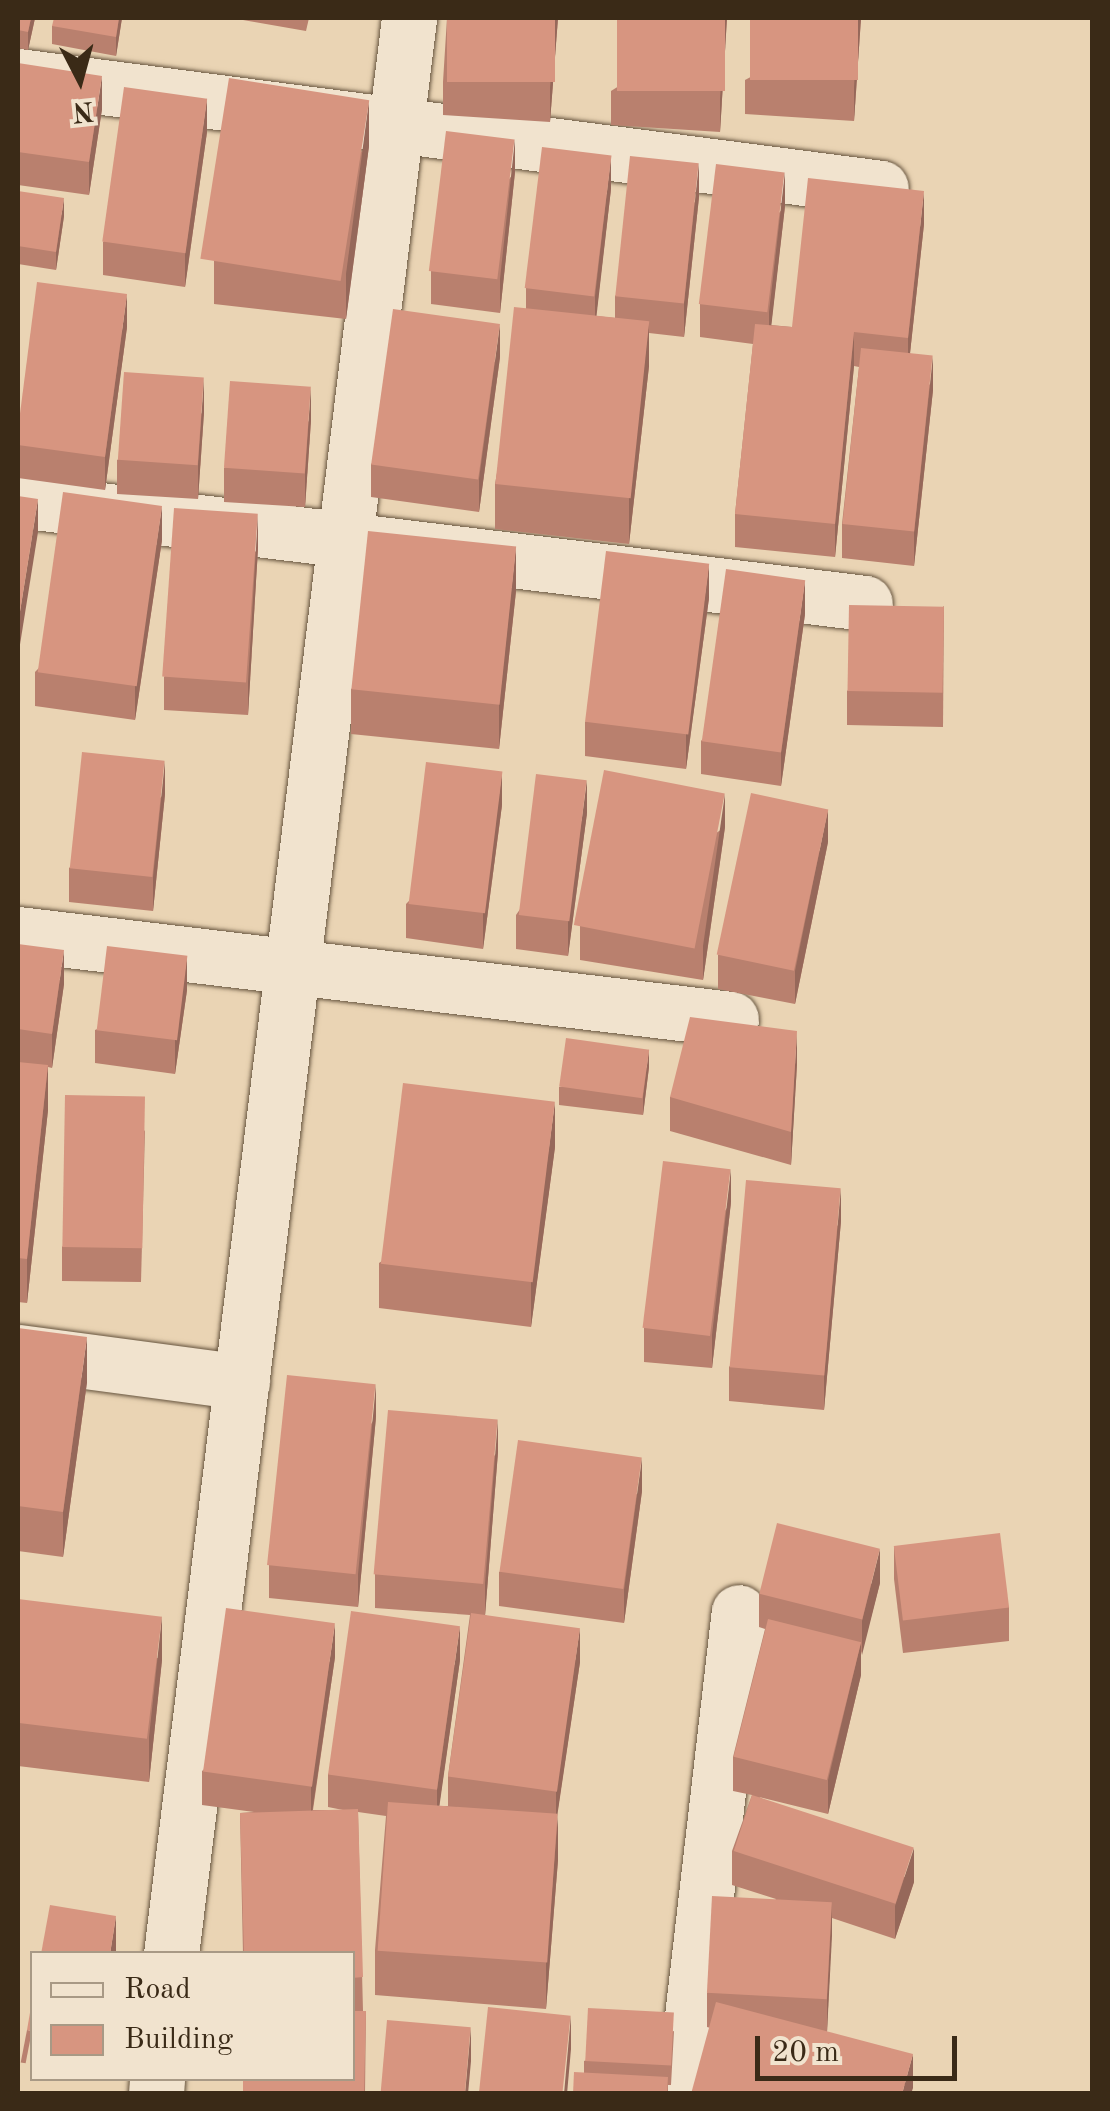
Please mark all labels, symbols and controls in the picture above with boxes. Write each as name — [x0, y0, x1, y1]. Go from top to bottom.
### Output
north arrow — [30, 30, 130, 130]
text: N — [71, 95, 95, 125]
legend — [30, 1951, 355, 2081]
text: Road — [124, 1975, 191, 2005]
scale bar — [760, 2016, 962, 2078]
text: Building — [124, 2025, 233, 2055]
text: 20 m — [772, 2038, 839, 2068]

